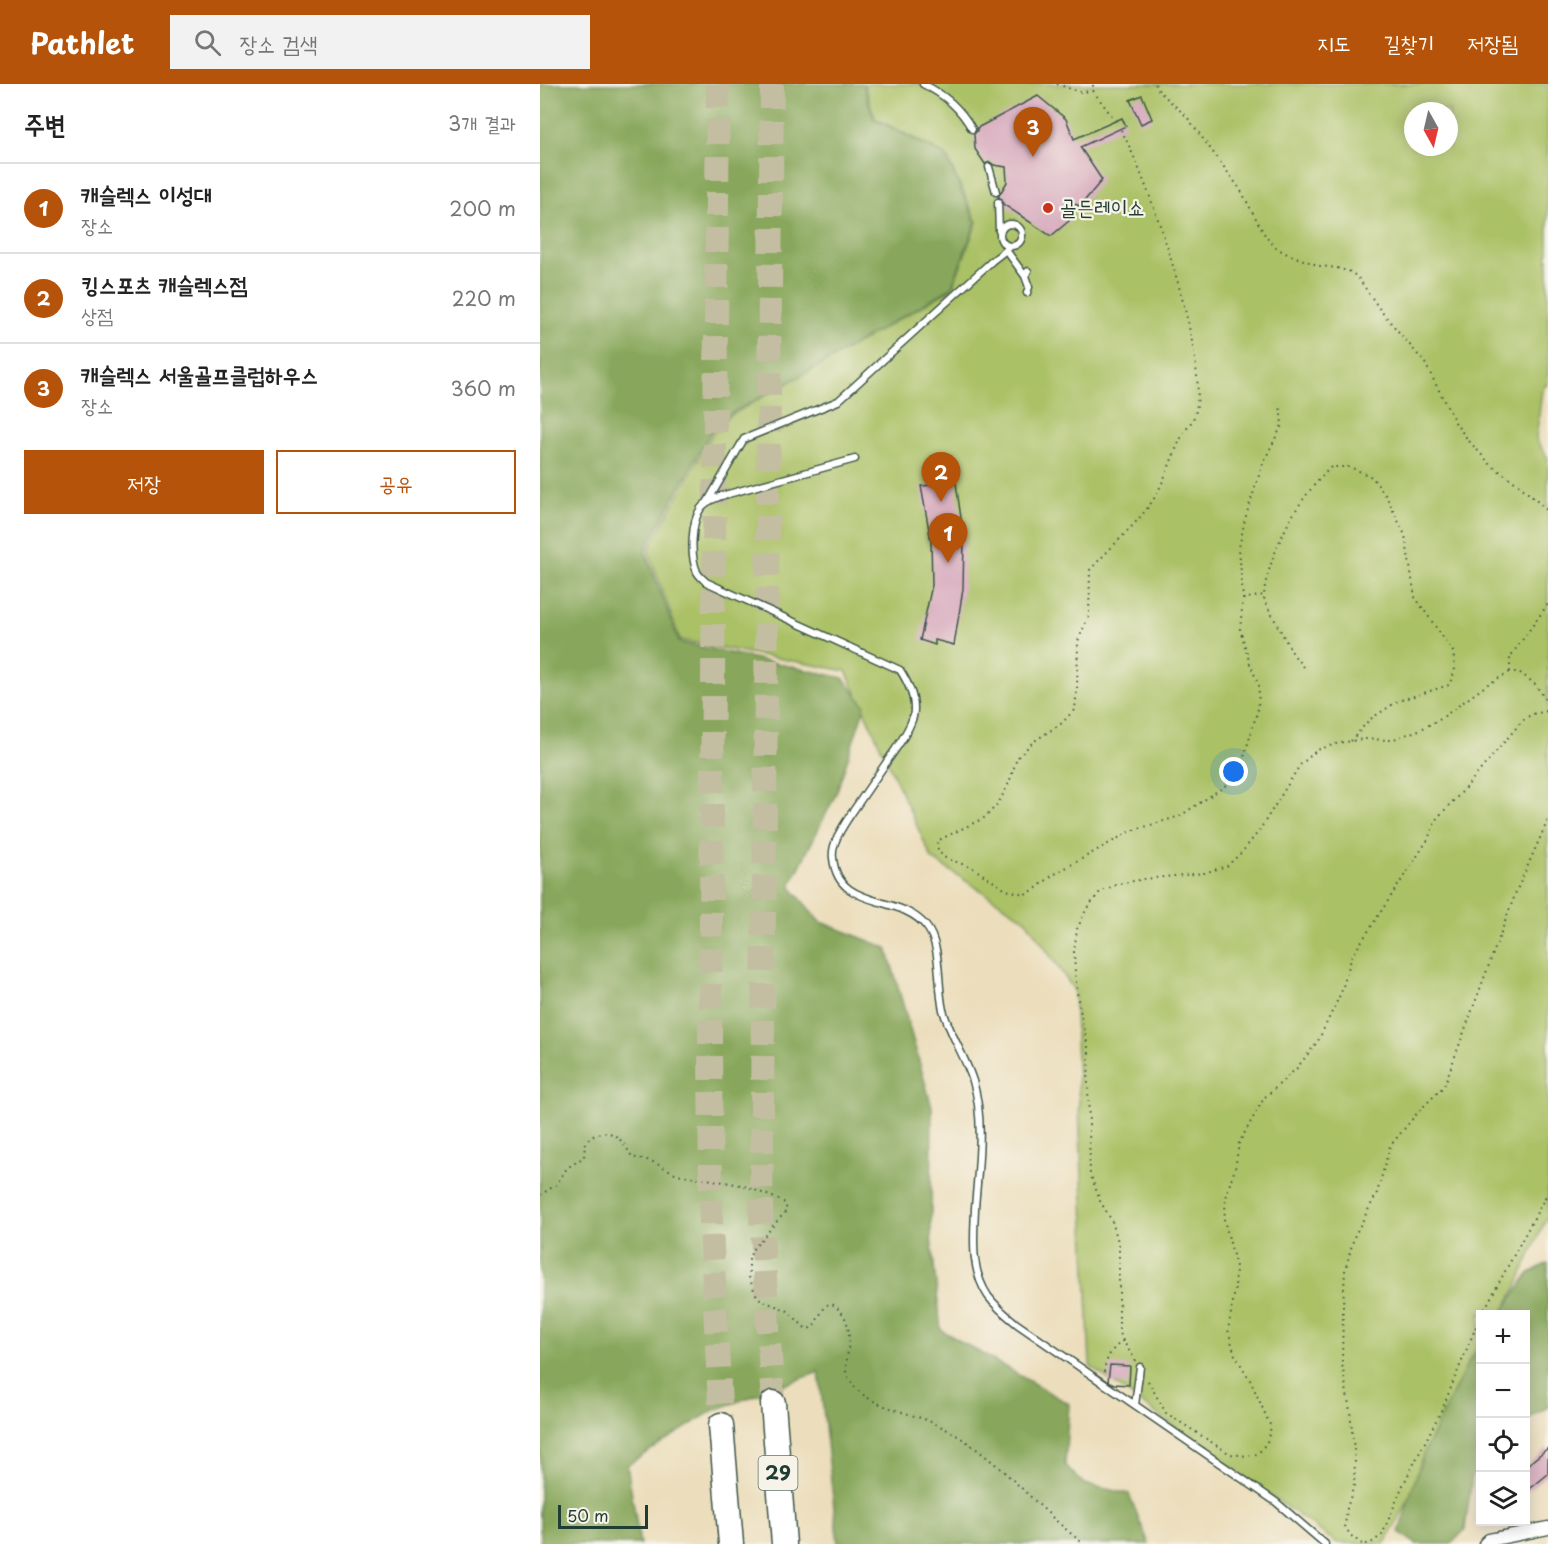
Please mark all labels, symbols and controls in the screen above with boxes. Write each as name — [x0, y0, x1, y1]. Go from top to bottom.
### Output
search box — [170, 15, 590, 69]
text: Pathlet — [30, 21, 134, 64]
icon: search — [191, 26, 224, 59]
text: 장소 검색 — [239, 26, 317, 59]
text: 지도 — [1317, 26, 1351, 58]
text: 길찾기 — [1384, 26, 1434, 58]
text: 저장됨 — [1467, 26, 1518, 58]
north arrow — [1404, 102, 1458, 156]
text: 주변 — [24, 104, 66, 143]
pin: 3 — [1014, 107, 1052, 157]
text: 3개 결과 — [448, 108, 516, 138]
text: 캐슬렉스 이성대 — [81, 177, 212, 210]
place label: 골든레이쇼 — [1060, 190, 1145, 222]
text: 1 — [39, 193, 48, 223]
text: 200 m — [449, 193, 516, 223]
marker: 골든레이쇼 — [1041, 201, 1055, 215]
text: 장소 — [81, 210, 113, 240]
text: 킹스포츠 캐슬렉스점 — [81, 267, 247, 300]
text: 2 — [36, 283, 51, 313]
text: 220 m — [452, 283, 516, 313]
text: 상점 — [81, 300, 113, 330]
text: 캐슬렉스 서울골프클럽하우스 — [81, 357, 318, 390]
text: 3 — [37, 373, 50, 403]
text: 360 m — [450, 373, 516, 403]
text: 장소 — [81, 390, 113, 420]
button: 저장 — [24, 450, 264, 514]
button: 공유 — [276, 450, 516, 514]
pin: 2 — [922, 452, 960, 502]
pin: 1 — [928, 514, 968, 563]
your location — [1219, 757, 1248, 786]
map controls — [1476, 1310, 1530, 1526]
button: + — [1476, 1310, 1530, 1364]
button: − — [1476, 1364, 1530, 1418]
button: locate — [1476, 1418, 1530, 1472]
road number: 29 — [758, 1456, 798, 1490]
button: layers — [1476, 1472, 1530, 1526]
scale bar — [558, 1502, 648, 1530]
text: 50 m — [567, 1503, 608, 1527]

